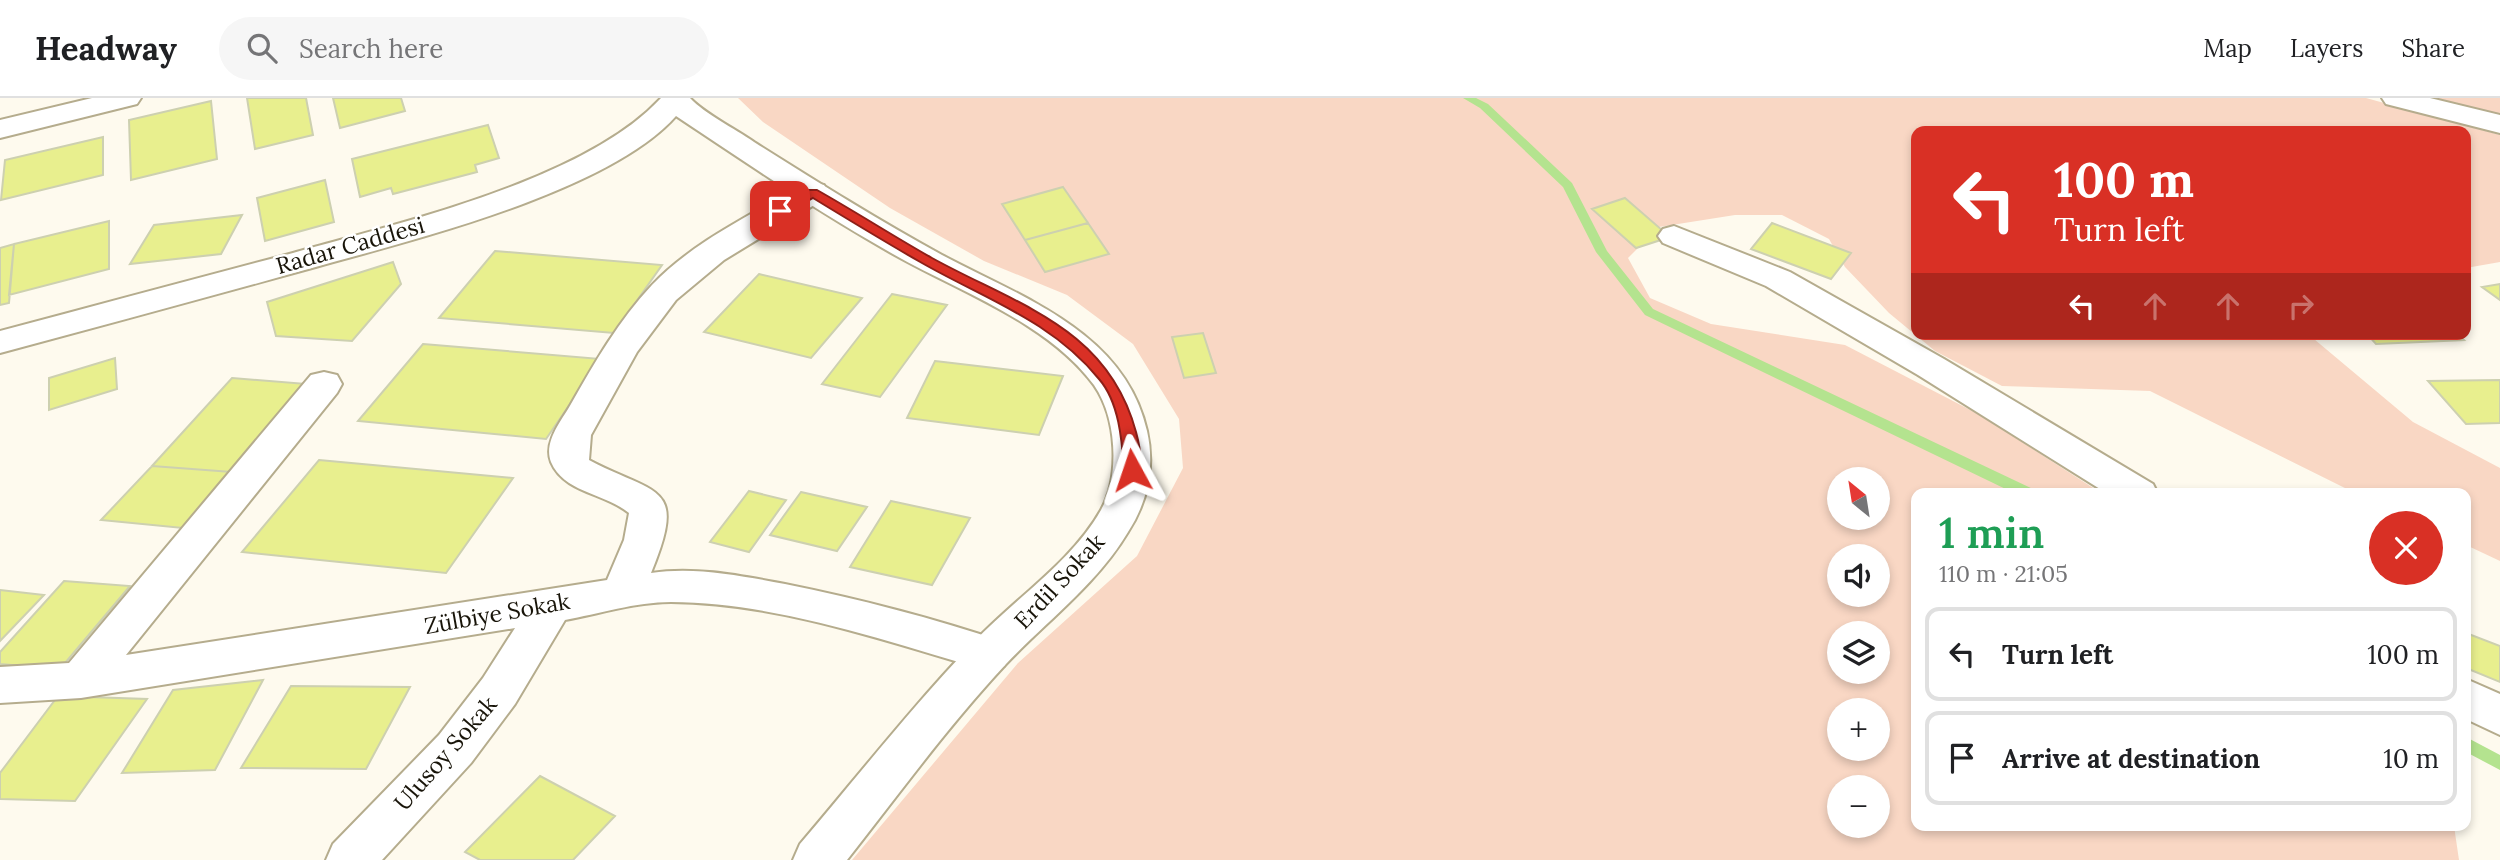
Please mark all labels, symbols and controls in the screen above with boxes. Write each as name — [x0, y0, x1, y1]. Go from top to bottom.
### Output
search box — [219, 17, 709, 80]
text: Headway — [35, 27, 177, 69]
icon: search — [243, 29, 281, 67]
text: Search here — [299, 32, 443, 65]
text: Map — [2203, 33, 2252, 64]
text: Layers — [2290, 33, 2363, 64]
text: Share — [2401, 33, 2465, 64]
text: 100 m — [2054, 148, 2194, 210]
icon: left — [1939, 154, 2030, 245]
pin — [750, 181, 810, 241]
icon: arrive — [761, 192, 799, 230]
text: Turn left — [2054, 209, 2184, 250]
street label: Radar Caddesi — [272, 210, 428, 280]
icon: left — [2063, 287, 2101, 325]
icon: ahead — [2136, 287, 2174, 325]
icon: ahead — [2209, 287, 2247, 325]
icon: right — [2282, 287, 2320, 325]
position arrow — [1095, 433, 1169, 507]
north arrow — [1827, 467, 1890, 530]
map controls — [1827, 467, 1890, 838]
text: 1 min — [1939, 506, 2044, 560]
button: close — [2369, 511, 2443, 585]
street label: Erdil Sokak — [1008, 527, 1111, 635]
button: sound — [1827, 544, 1890, 607]
text: 110 m · 21:05 — [1939, 559, 2068, 588]
street label: Zülbiye Sokak — [422, 586, 573, 640]
button: layers — [1827, 621, 1890, 684]
icon: left — [1943, 635, 1981, 673]
text: Turn left — [2002, 638, 2113, 671]
text: 100 m — [2367, 638, 2439, 671]
street label: Ulusoy Sokak — [387, 689, 503, 816]
button: + — [1827, 698, 1890, 761]
icon: arrive — [1943, 739, 1981, 777]
text: Arrive at destination — [2002, 742, 2260, 775]
text: 10 m — [2383, 742, 2439, 775]
button: − — [1827, 775, 1890, 838]

